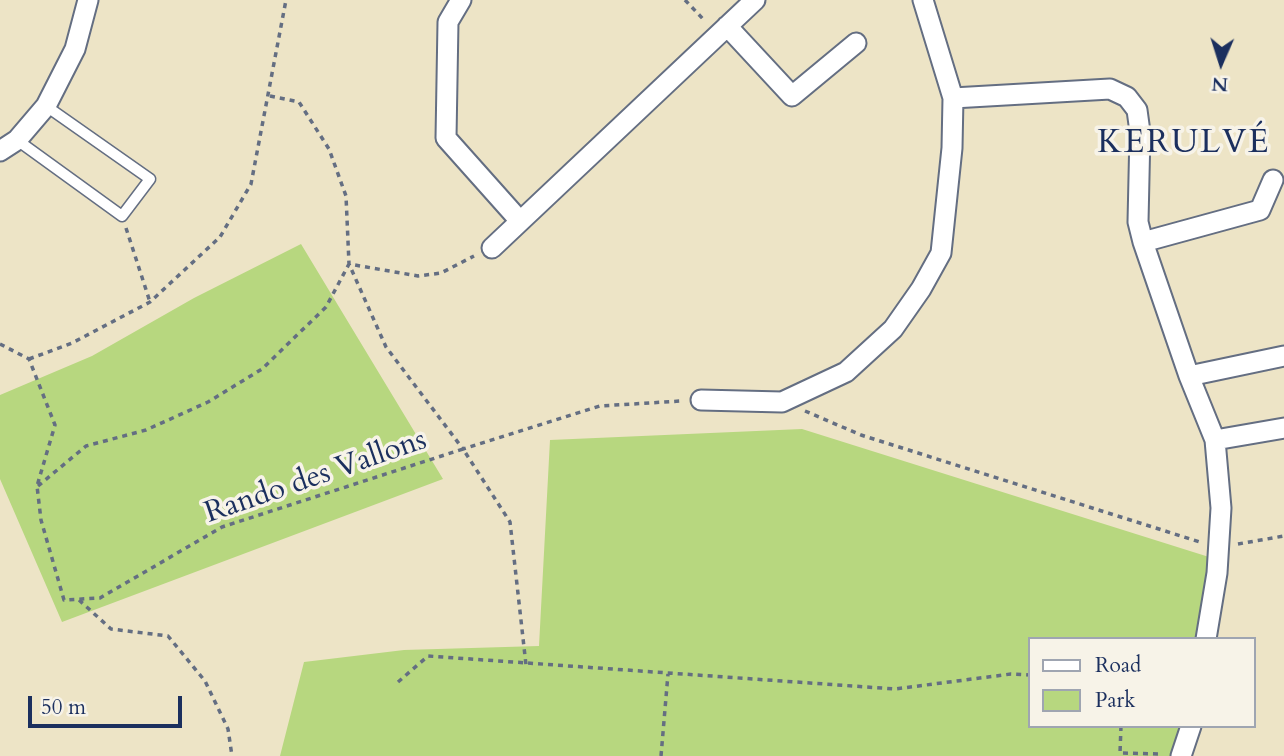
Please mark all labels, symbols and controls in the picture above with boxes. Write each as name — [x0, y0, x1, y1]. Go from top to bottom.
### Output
north arrow — [1186, 28, 1256, 98]
text: N — [1211, 71, 1229, 97]
district label: KERULVÉ — [1098, 124, 1270, 164]
street label: Rando des Vallons — [200, 423, 432, 533]
legend — [1028, 637, 1256, 728]
text: Road — [1095, 651, 1141, 680]
scale bar — [32, 682, 186, 726]
text: Park — [1095, 686, 1135, 715]
text: 50 m — [41, 693, 86, 722]

